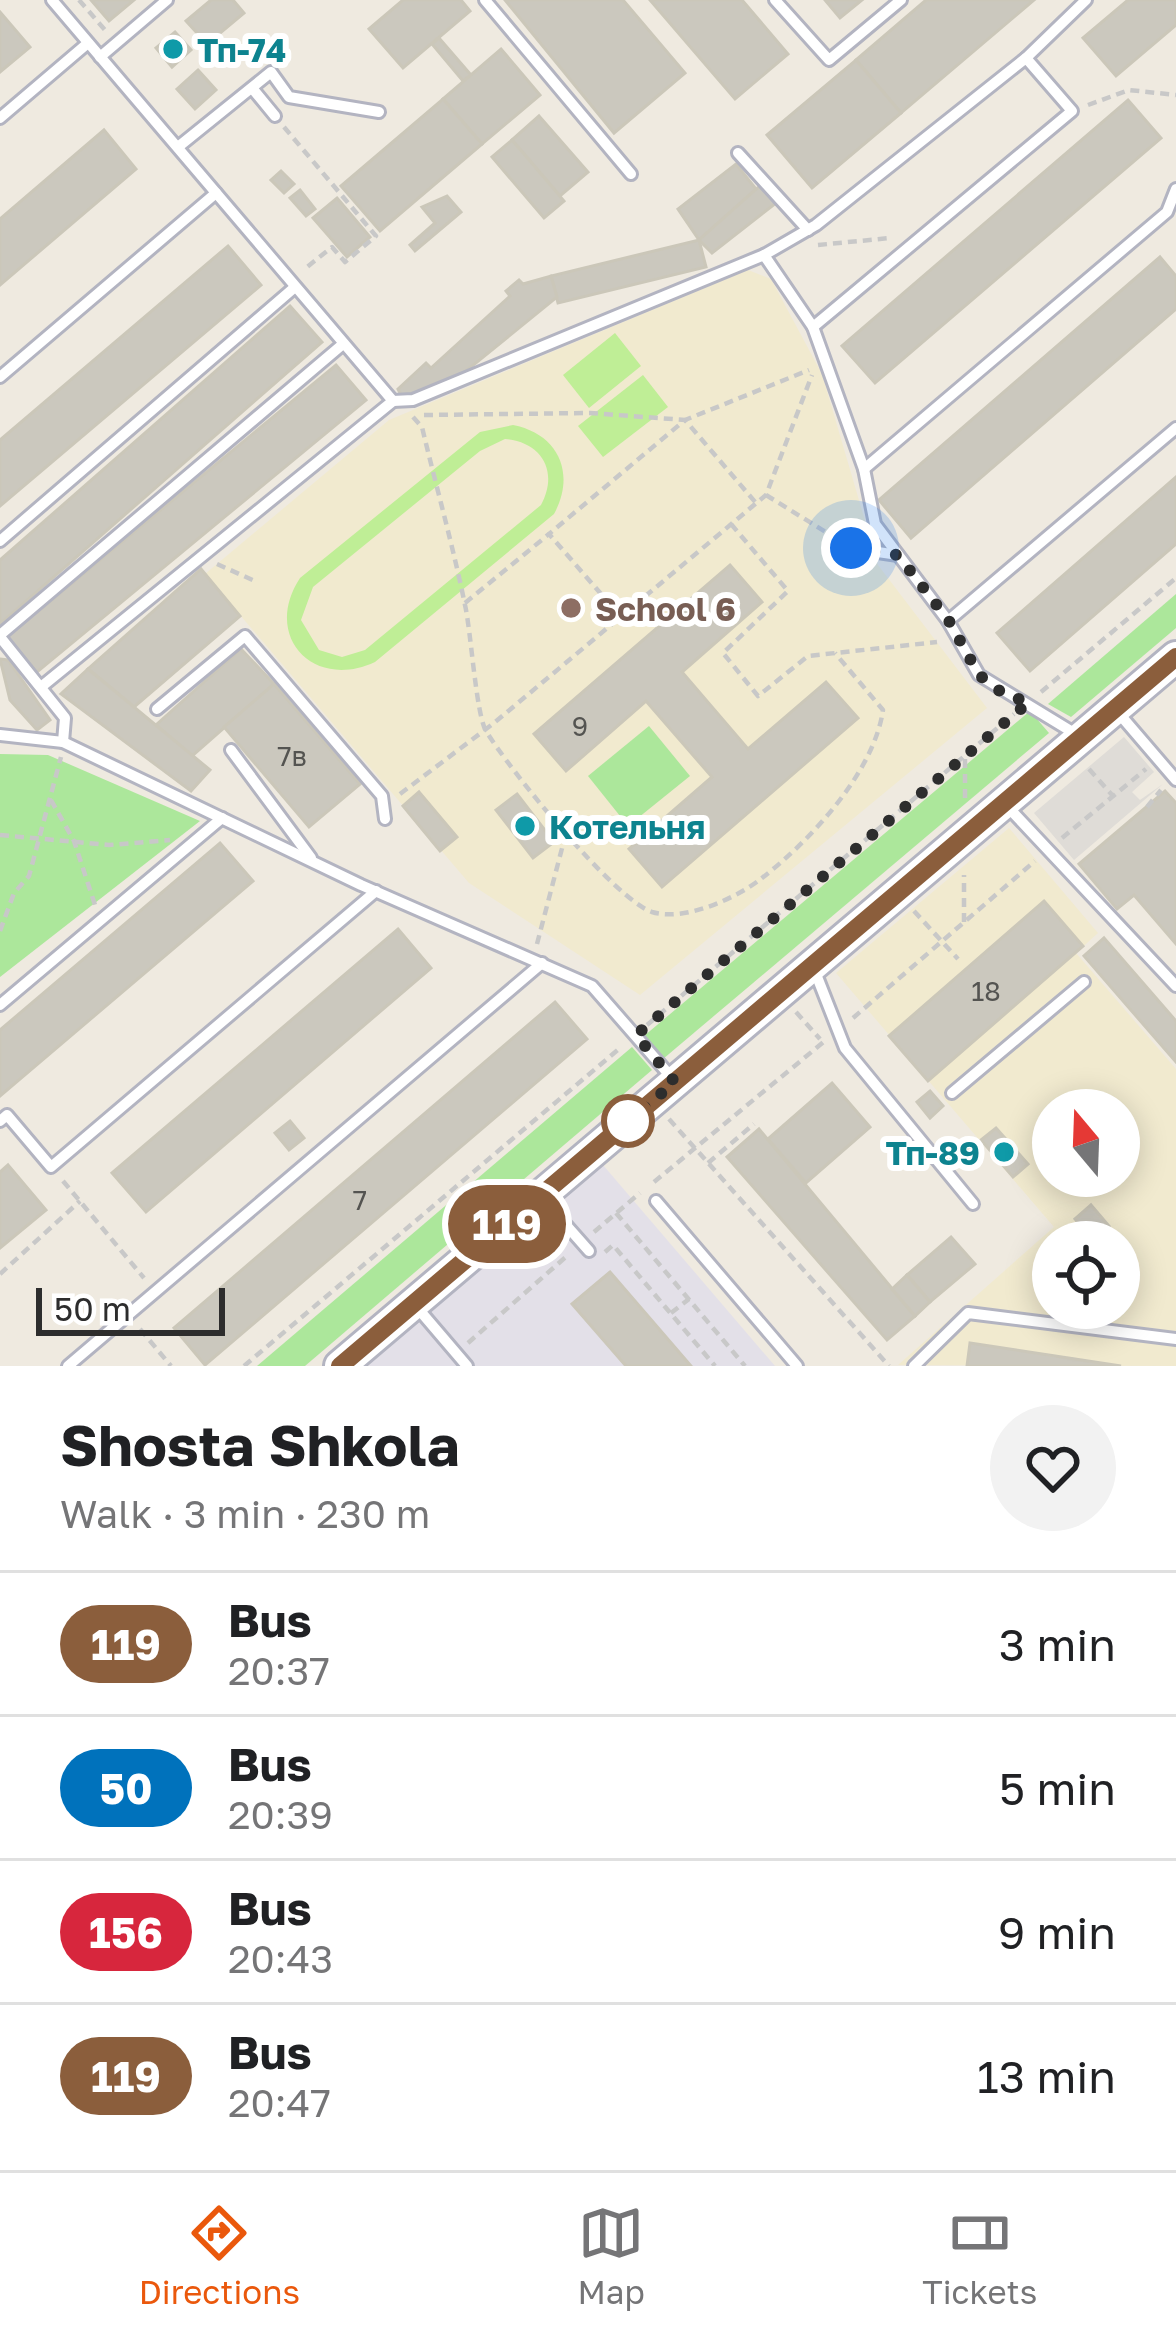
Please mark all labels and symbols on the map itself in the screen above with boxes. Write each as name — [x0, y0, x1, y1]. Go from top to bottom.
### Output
place label: Тп-74 — [197, 30, 286, 69]
marker: Тп-74 — [160, 36, 186, 62]
your location — [821, 518, 881, 578]
place label: School 6 — [595, 589, 736, 628]
marker: School 6 — [558, 595, 584, 621]
house number: 9 — [572, 710, 588, 742]
house number: 7в — [277, 740, 307, 772]
place label: Котельня — [549, 807, 705, 846]
marker: Котельня — [512, 813, 538, 839]
house number: 18 — [971, 975, 1001, 1007]
north arrow — [1032, 1089, 1140, 1197]
unlabelled marker — [603, 1096, 653, 1146]
place label: Тп-89 — [885, 1133, 980, 1172]
marker: Тп-89 — [991, 1139, 1017, 1165]
house number: 7 — [353, 1184, 367, 1216]
line badge: 119 — [438, 1185, 576, 1263]
scale bar — [36, 1282, 225, 1335]

